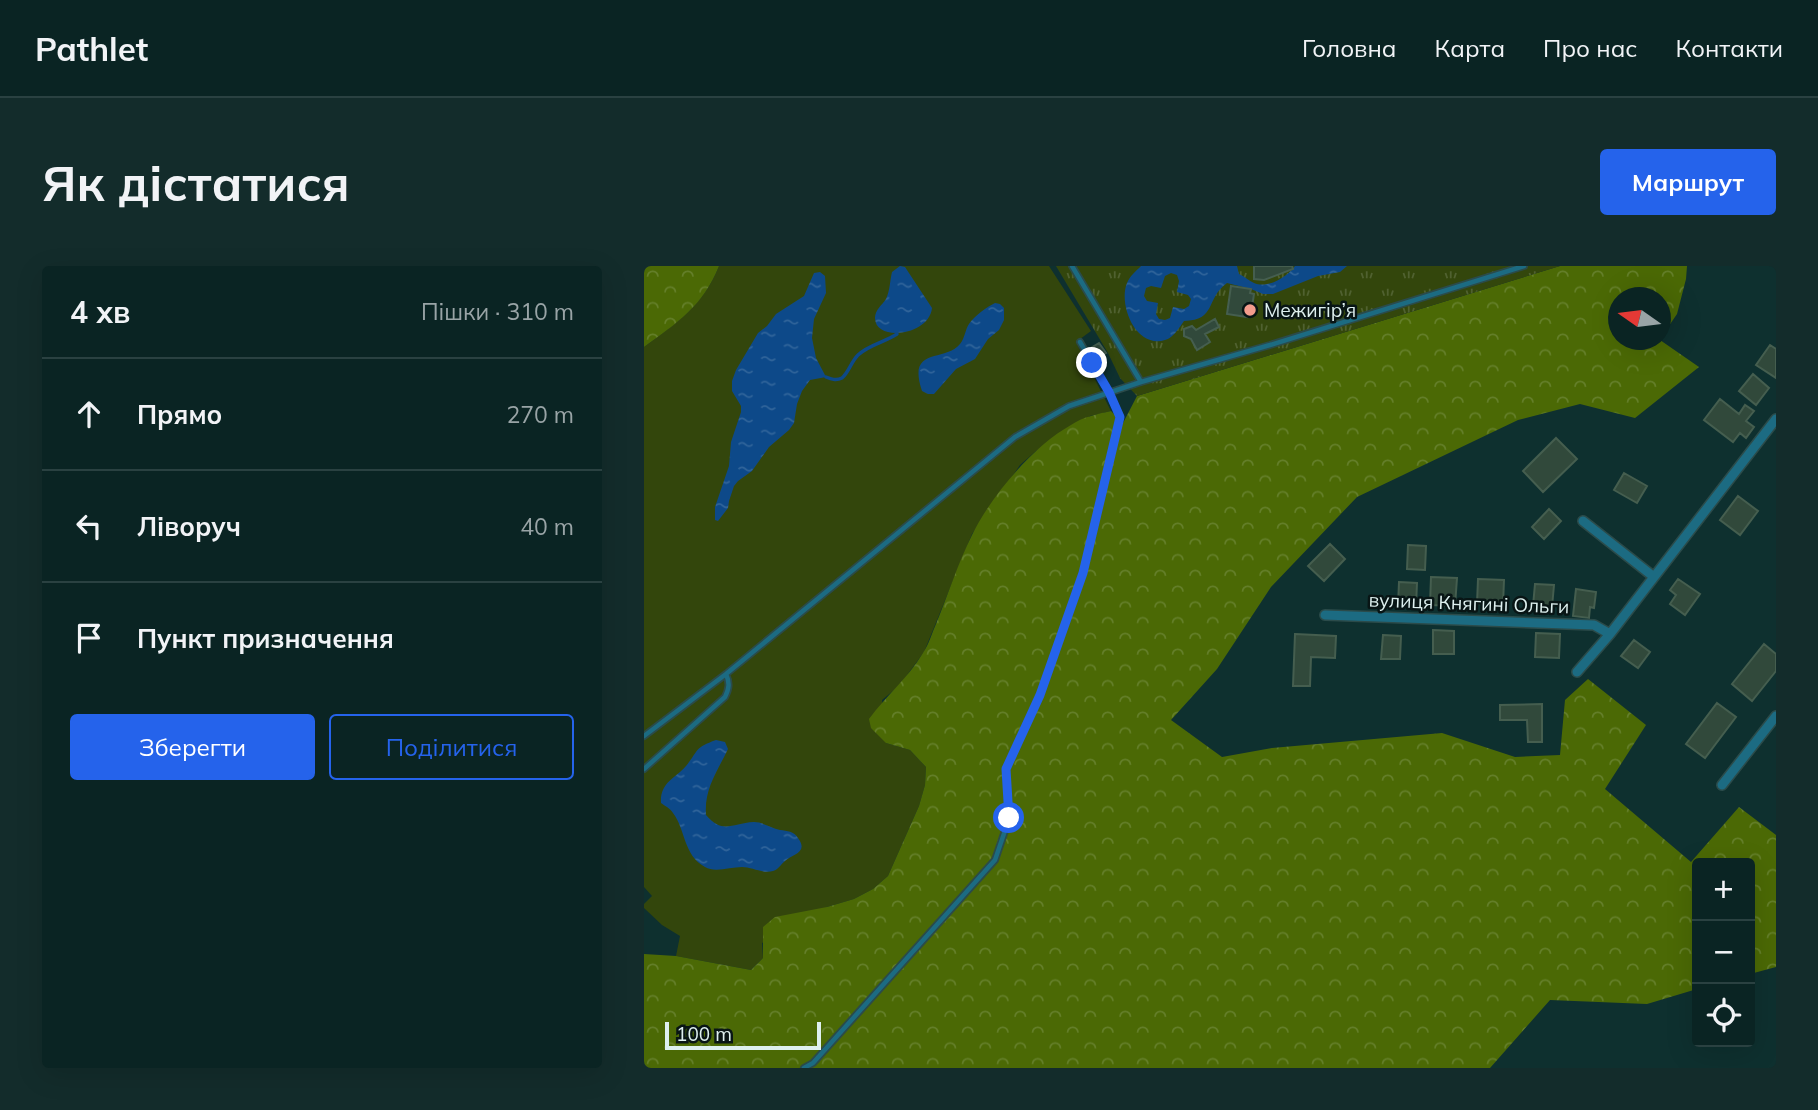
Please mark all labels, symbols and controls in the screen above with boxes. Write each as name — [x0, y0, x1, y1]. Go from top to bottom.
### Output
text: Pathlet — [35, 28, 148, 69]
text: Головна — [1302, 33, 1396, 63]
text: Карта — [1434, 33, 1505, 63]
text: Про нас — [1543, 33, 1637, 63]
text: Контакти — [1675, 33, 1783, 63]
button: Маршрут — [1600, 149, 1776, 215]
text: Як дістатися — [42, 152, 350, 213]
north arrow — [1608, 287, 1671, 350]
text: 4 хв — [70, 293, 130, 331]
text: Пішки · 310 m — [421, 297, 574, 326]
place label: Межигір’я — [1264, 298, 1356, 322]
marker: Межигір’я — [1242, 302, 1258, 318]
route end — [1076, 347, 1107, 378]
icon: ahead — [70, 395, 108, 433]
text: Прямо — [137, 398, 222, 431]
text: 270 m — [506, 400, 574, 429]
icon: left — [70, 507, 108, 545]
text: Ліворуч — [137, 510, 241, 543]
text: 40 m — [520, 512, 574, 541]
street label: вулиця Княгині Ольги — [1368, 588, 1570, 618]
icon: arrive — [70, 619, 108, 657]
text: Пункт призначення — [137, 622, 394, 655]
button: Зберегти — [70, 714, 315, 780]
button: Поділитися — [329, 714, 574, 780]
route start — [993, 802, 1024, 833]
map controls — [1692, 858, 1755, 1047]
button: + — [1692, 858, 1755, 921]
button: − — [1692, 921, 1755, 984]
button: locate — [1692, 984, 1755, 1047]
scale bar — [665, 1019, 821, 1051]
text: 100 m — [676, 1022, 732, 1046]

